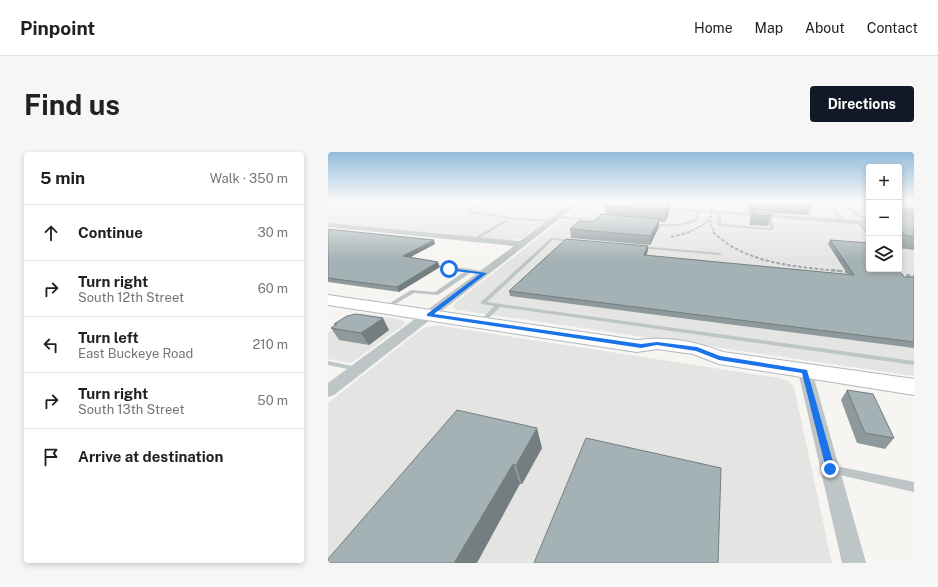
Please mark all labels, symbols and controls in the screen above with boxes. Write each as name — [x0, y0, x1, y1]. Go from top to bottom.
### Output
text: Pinpoint — [20, 17, 95, 39]
text: Home — [694, 20, 733, 36]
text: Map — [755, 20, 783, 36]
text: About — [805, 20, 845, 36]
text: Contact — [867, 20, 918, 36]
button: Directions — [810, 86, 914, 122]
text: Find us — [24, 88, 120, 121]
map controls — [866, 164, 902, 272]
button: + — [866, 164, 902, 200]
text: 5 min — [40, 168, 85, 188]
text: Walk · 350 m — [210, 171, 288, 186]
button: − — [866, 200, 902, 236]
icon: ahead — [40, 222, 62, 244]
text: Continue — [78, 224, 143, 241]
text: 30 m — [258, 225, 288, 240]
button: layers — [866, 236, 902, 272]
route start — [440, 260, 458, 278]
text: Turn right — [78, 273, 148, 290]
icon: right — [40, 278, 62, 300]
text: 60 m — [258, 281, 288, 296]
text: South 12th Street — [78, 290, 184, 305]
text: Turn left — [78, 329, 139, 346]
icon: left — [40, 334, 62, 356]
text: 210 m — [253, 337, 288, 352]
text: East Buckeye Road — [78, 346, 193, 361]
text: Turn right — [78, 385, 148, 402]
icon: right — [40, 390, 62, 412]
text: 50 m — [257, 393, 288, 408]
text: South 13th Street — [78, 402, 184, 417]
icon: arrive — [40, 446, 62, 468]
text: Arrive at destination — [78, 448, 223, 465]
route end — [821, 460, 839, 478]

